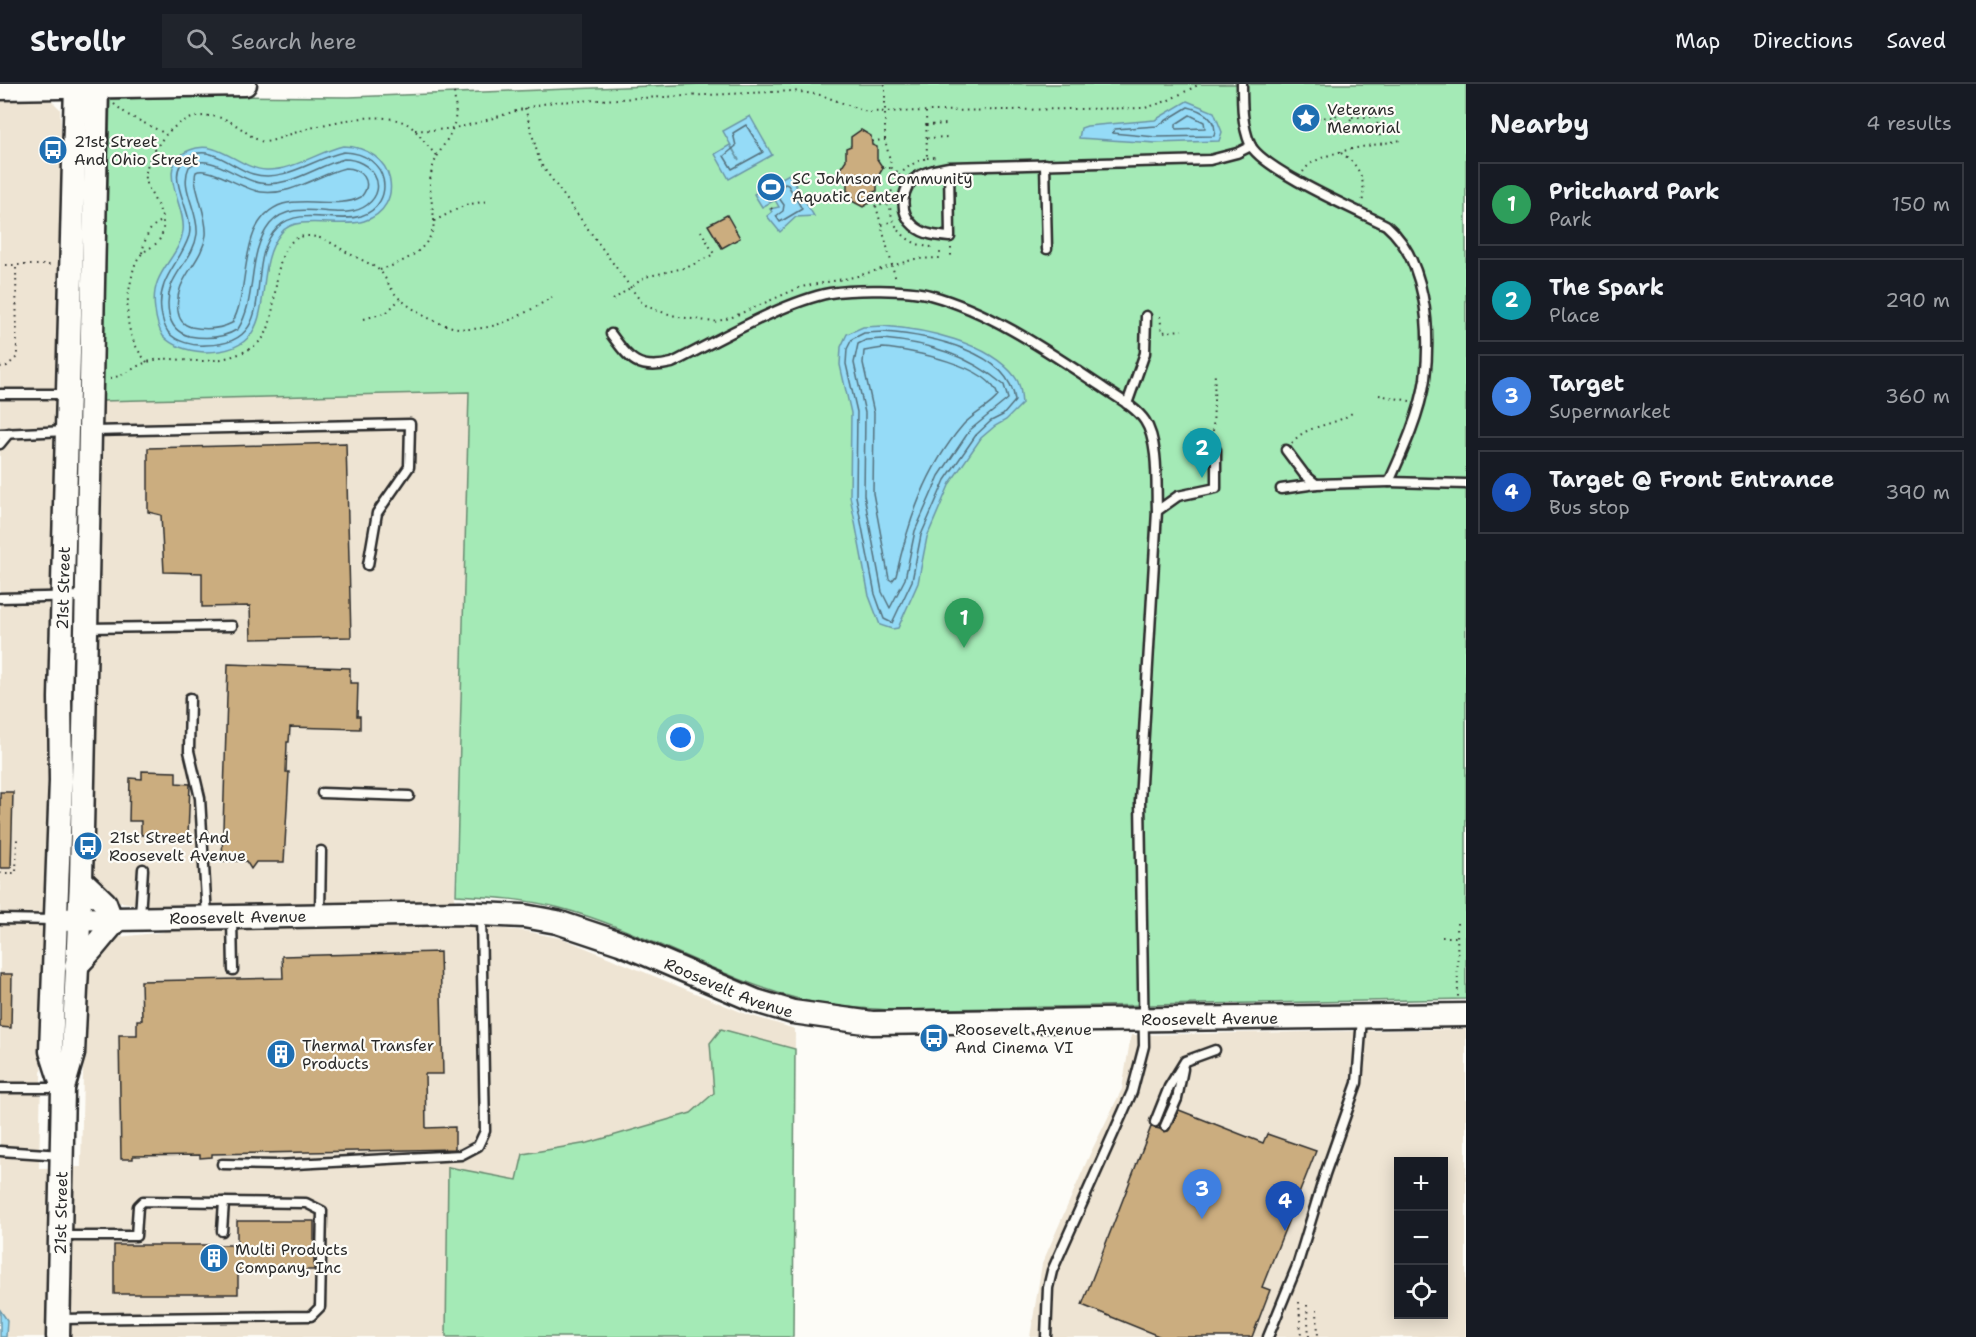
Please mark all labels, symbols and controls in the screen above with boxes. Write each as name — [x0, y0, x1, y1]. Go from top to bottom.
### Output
search box — [162, 14, 582, 68]
text: Strollr — [30, 22, 126, 60]
icon: search — [183, 25, 216, 58]
text: Search here — [231, 27, 357, 56]
text: Map — [1675, 27, 1720, 55]
text: Directions — [1753, 27, 1853, 55]
text: Saved — [1886, 27, 1946, 55]
place label: Veterans Memorial — [1327, 99, 1401, 138]
place icon: Veterans Memorial — [1290, 102, 1322, 134]
text: Nearby — [1490, 106, 1589, 141]
text: 4 results — [1866, 110, 1952, 136]
place label: 21st Street And Ohio Street — [74, 131, 199, 170]
bus stop icon: 21st Street And Ohio Street — [37, 134, 69, 166]
place label: SC Johnson Community Aquatic Center — [792, 168, 973, 207]
sports icon: SC Johnson Community Aquatic Center — [755, 171, 787, 203]
text: Pritchard Park — [1549, 177, 1720, 206]
text: 1 — [1507, 191, 1516, 217]
text: 150 m — [1892, 191, 1950, 217]
text: Park — [1549, 206, 1592, 232]
text: The Spark — [1549, 273, 1664, 302]
text: 2 — [1505, 287, 1519, 313]
text: 290 m — [1885, 287, 1950, 313]
text: Place — [1549, 302, 1600, 328]
text: Target — [1549, 369, 1624, 398]
text: 3 — [1505, 383, 1519, 409]
text: 360 m — [1885, 383, 1950, 409]
text: Supermarket — [1549, 398, 1671, 424]
pin: 2 — [1182, 428, 1222, 478]
text: Target @ Front Entrance — [1549, 465, 1834, 494]
text: 4 — [1505, 479, 1519, 505]
text: 390 m — [1885, 479, 1950, 505]
text: Bus stop — [1549, 494, 1630, 520]
street label: 21st Street — [51, 546, 74, 630]
pin: 1 — [944, 598, 984, 648]
your location — [666, 723, 695, 752]
place label: 21st Street And Roosevelt Avenue — [109, 827, 246, 866]
bus stop icon: 21st Street And Roosevelt Avenue — [72, 830, 104, 862]
street label: Roosevelt Avenue — [169, 905, 307, 929]
street label: Roosevelt Avenue — [661, 953, 796, 1022]
street label: Roosevelt Avenue — [1141, 1007, 1278, 1030]
place label: Roosevelt Avenue And Cinema VI — [955, 1019, 1092, 1058]
bus stop icon: Roosevelt Avenue And Cinema VI — [918, 1022, 950, 1054]
place label: Thermal Transfer Products — [302, 1035, 434, 1074]
building icon: Thermal Transfer Products — [265, 1038, 297, 1070]
map controls — [1394, 1157, 1448, 1319]
button: + — [1394, 1157, 1448, 1211]
pin: 3 — [1182, 1170, 1222, 1219]
street label: 21st Street — [49, 1171, 72, 1255]
pin: 4 — [1266, 1182, 1304, 1231]
button: − — [1394, 1211, 1448, 1265]
place label: Multi Products Company, Inc — [235, 1239, 348, 1278]
building icon: Multi Products Company, Inc — [198, 1242, 230, 1274]
button: locate — [1394, 1265, 1448, 1319]

